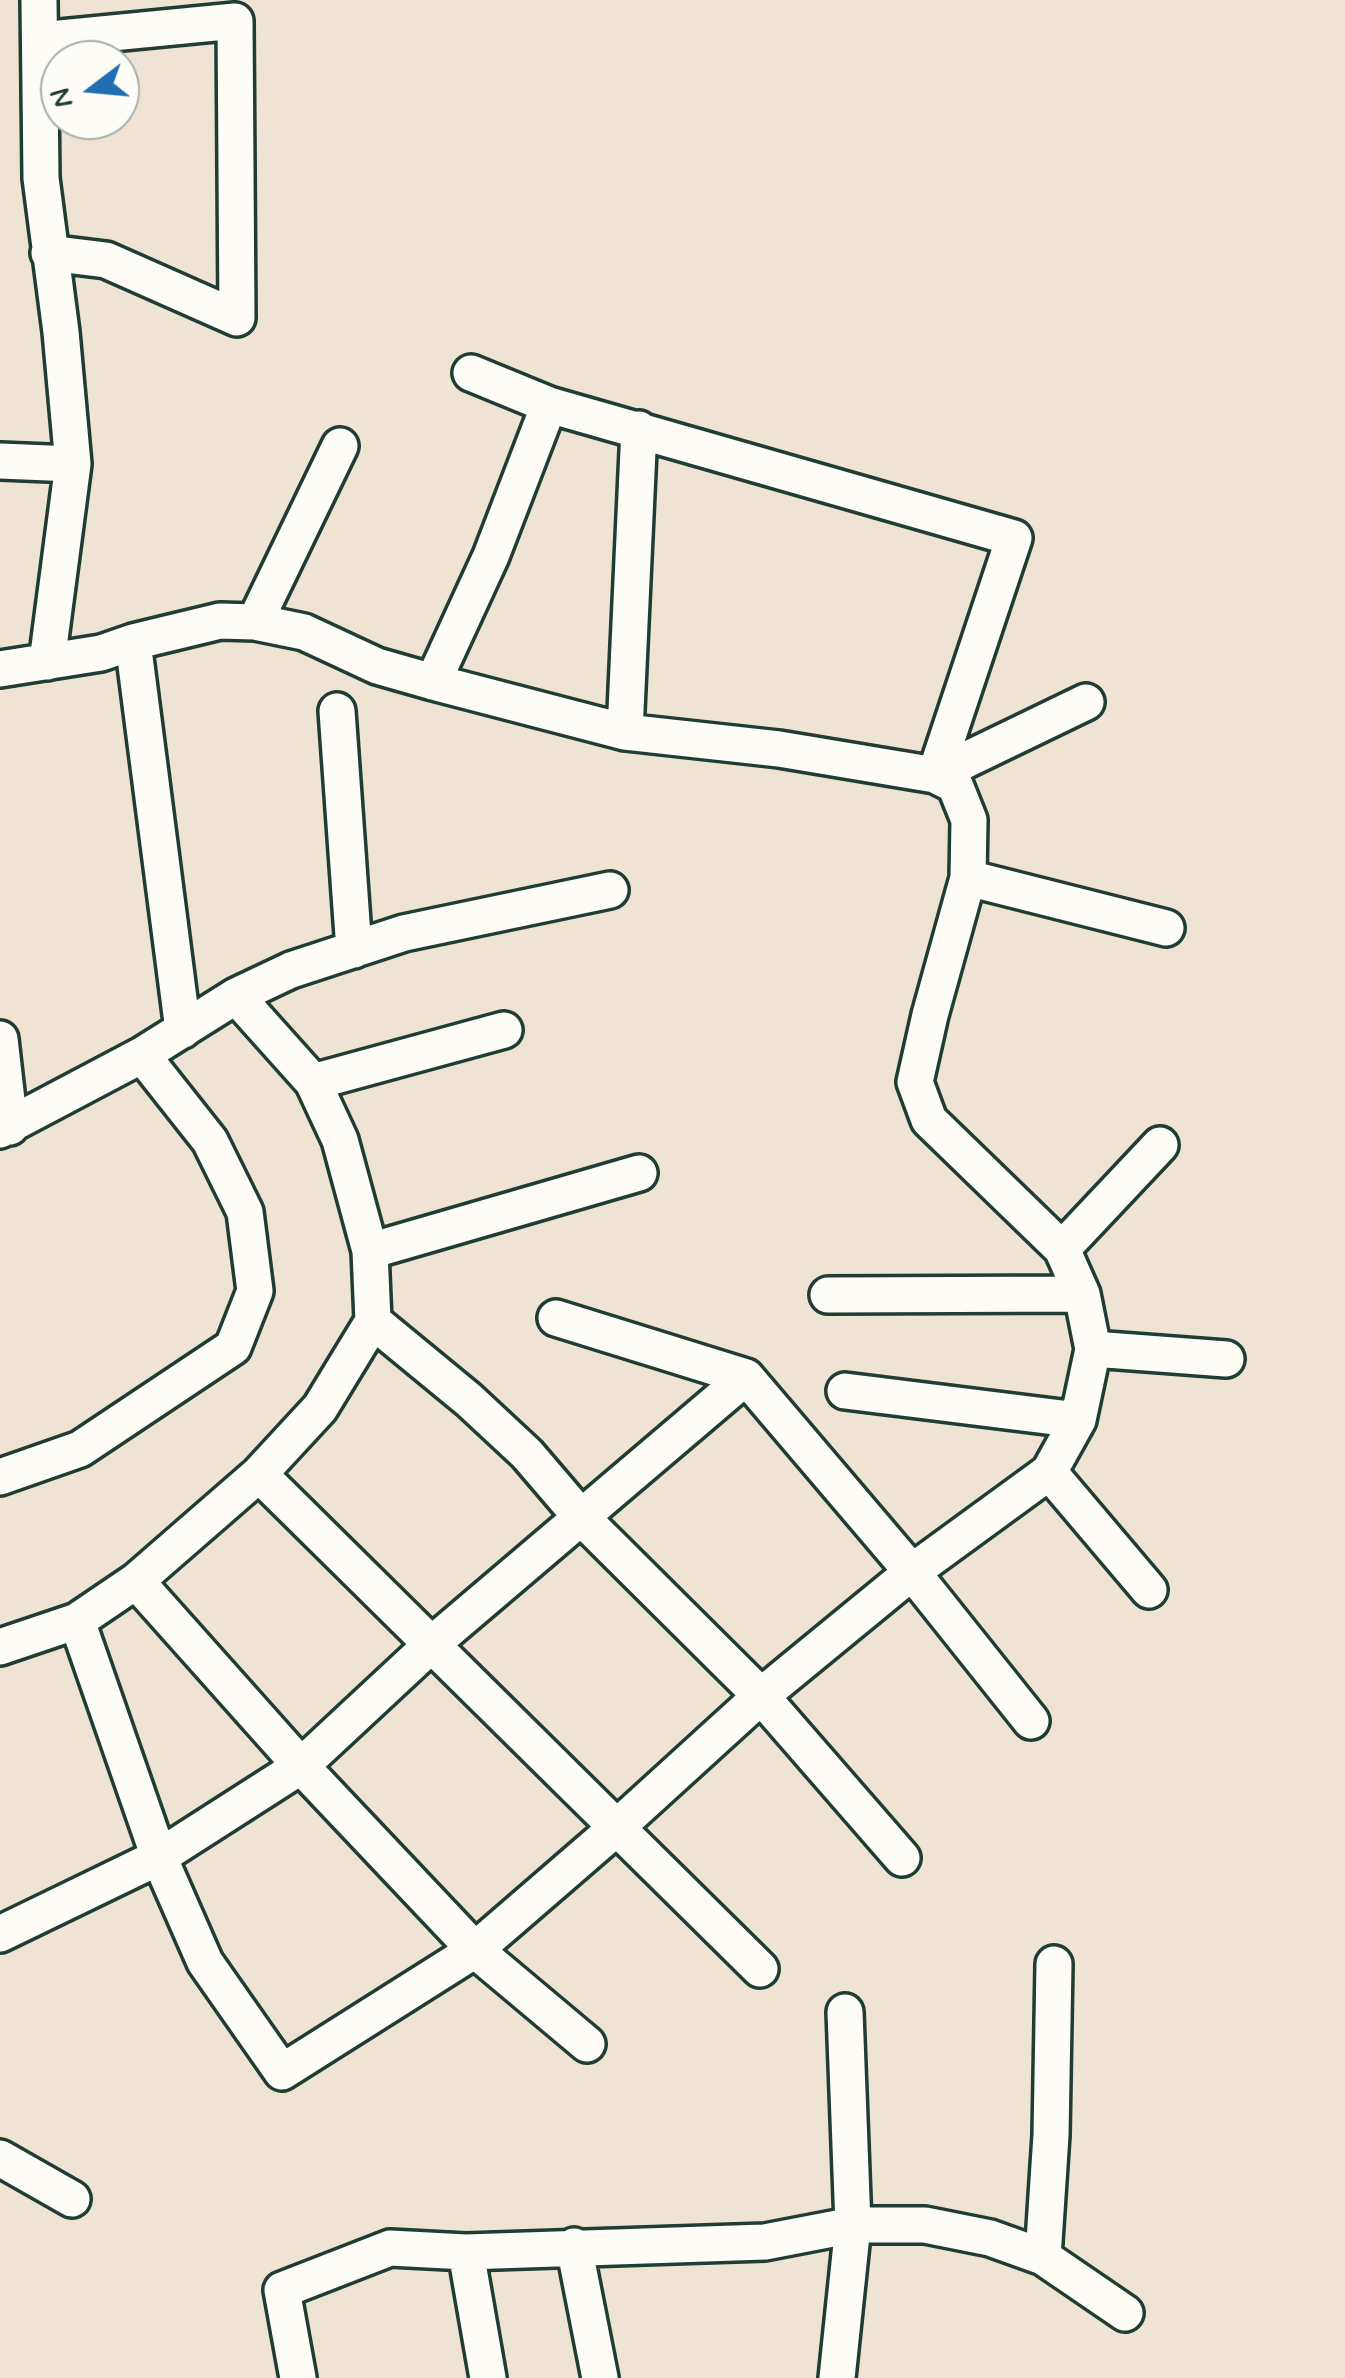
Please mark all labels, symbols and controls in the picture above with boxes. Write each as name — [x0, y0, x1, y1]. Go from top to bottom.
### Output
north arrow — [40, 40, 140, 140]
text: N — [42, 84, 83, 112]

